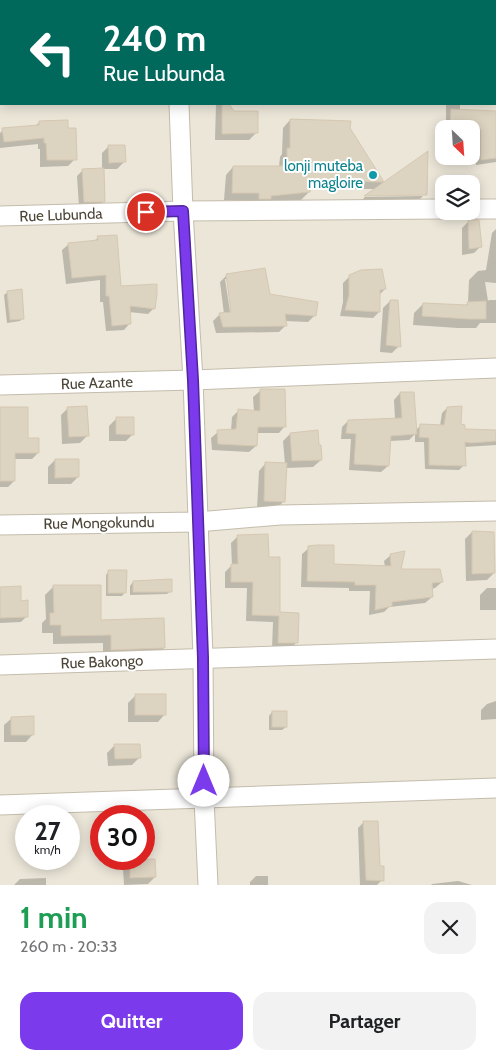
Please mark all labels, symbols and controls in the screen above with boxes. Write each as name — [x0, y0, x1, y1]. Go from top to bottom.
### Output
text: 240 m — [103, 17, 206, 60]
icon: left — [20, 20, 85, 85]
text: Rue Lubunda — [103, 60, 225, 87]
north arrow — [435, 120, 480, 165]
map controls — [435, 120, 480, 220]
place label: lonji muteba magloire — [284, 157, 364, 192]
marker: lonji muteba magloire — [367, 169, 379, 181]
button: layers — [435, 175, 480, 220]
pin — [125, 191, 167, 233]
icon: arrive — [132, 198, 160, 226]
street label: Rue Lubunda — [19, 205, 104, 225]
street label: Rue Azante — [61, 373, 134, 393]
street label: Rue Mongokundu — [43, 513, 155, 533]
street label: Rue Bakongo — [60, 652, 144, 672]
position arrow — [177, 754, 229, 806]
speed limit sign: 30 — [90, 805, 155, 870]
text: 27 — [35, 816, 60, 846]
text: km/h — [34, 842, 61, 857]
text: 1 min — [20, 899, 88, 936]
button: close — [424, 902, 476, 954]
text: 260 m · 20:33 — [20, 937, 117, 956]
button: Quitter — [20, 992, 243, 1050]
button: Partager — [253, 992, 476, 1050]

